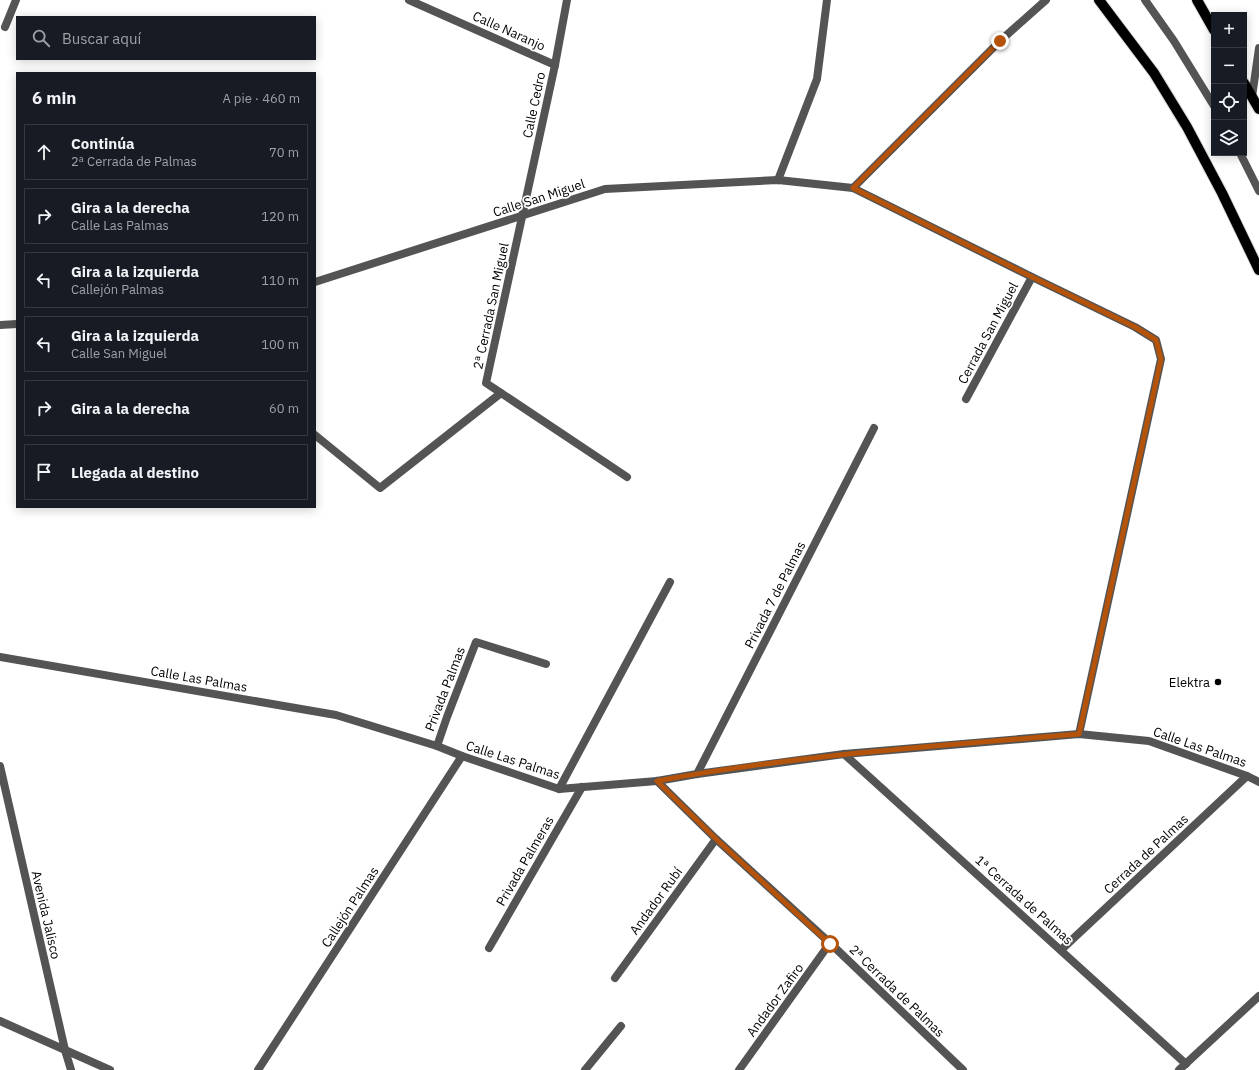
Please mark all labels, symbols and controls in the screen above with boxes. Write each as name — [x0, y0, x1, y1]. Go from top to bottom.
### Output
street label: Calle Naranjo — [470, 7, 548, 55]
map controls — [1211, 12, 1247, 156]
button: + — [1211, 12, 1247, 48]
search box — [16, 16, 316, 60]
icon: search — [30, 27, 52, 49]
text: Buscar aquí — [62, 29, 141, 48]
route end — [991, 32, 1009, 50]
button: − — [1211, 48, 1247, 84]
street label: Calle Cedro — [519, 70, 549, 140]
button: locate — [1211, 84, 1247, 120]
text: 6 min — [32, 87, 76, 109]
text: A pie · 460 m — [222, 90, 300, 107]
button: layers — [1211, 120, 1247, 156]
text: Continúa — [71, 134, 135, 153]
icon: ahead — [33, 141, 55, 163]
text: 70 m — [269, 144, 299, 161]
text: 2ª Cerrada de Palmas — [71, 153, 197, 170]
street label: Calle San Miguel — [491, 175, 588, 221]
text: Gira a la derecha — [71, 198, 190, 217]
icon: right — [33, 205, 55, 227]
text: 120 m — [261, 208, 299, 225]
text: Calle Las Palmas — [71, 217, 169, 234]
street label: 2ª Cerrada San Miguel — [469, 241, 513, 371]
text: Gira a la izquierda — [71, 262, 199, 281]
icon: left — [33, 269, 55, 291]
text: 110 m — [261, 272, 299, 289]
street label: Cerrada San Miguel — [954, 279, 1022, 387]
text: Callejón Palmas — [71, 281, 164, 298]
text: Gira a la izquierda — [71, 326, 199, 345]
icon: left — [33, 333, 55, 355]
text: 100 m — [261, 336, 299, 353]
text: Calle San Miguel — [71, 345, 167, 362]
icon: right — [33, 397, 55, 419]
text: Gira a la derecha — [71, 399, 190, 418]
text: 60 m — [269, 400, 299, 417]
icon: arrive — [33, 461, 55, 483]
text: Llegada al destino — [71, 463, 199, 482]
street label: Privada 7 de Palmas — [741, 539, 809, 651]
street label: Privada Palmas — [421, 644, 469, 734]
street label: Calle Las Palmas — [149, 662, 249, 696]
place label: Elektra — [1169, 674, 1210, 691]
marker: Elektra — [1213, 677, 1223, 687]
street label: Calle Las Palmas — [1151, 723, 1249, 771]
street label: Calle Las Palmas — [464, 737, 562, 783]
street label: Cerrada de Palmas — [1100, 810, 1192, 898]
street label: Privada Palmeras — [492, 813, 558, 909]
street label: 1ª Cerrada de Palmas — [972, 852, 1076, 948]
street label: Callejón Palmas — [318, 863, 382, 951]
street label: Andador Rubí — [626, 863, 687, 938]
street label: Avenida Jalisco — [28, 869, 64, 961]
route start — [821, 935, 839, 953]
street label: 2ª Cerrada de Palmas — [846, 941, 948, 1041]
street label: Andador Zafiro — [743, 960, 807, 1040]

